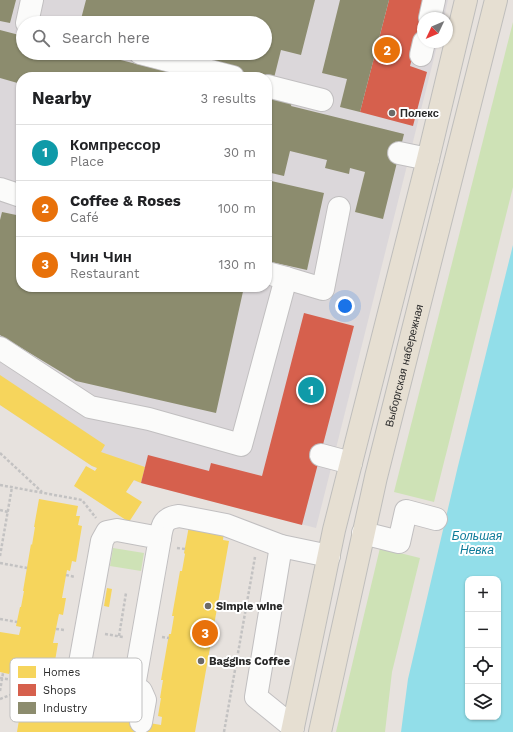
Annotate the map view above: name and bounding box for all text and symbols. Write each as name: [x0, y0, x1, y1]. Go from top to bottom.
north arrow: [417, 12, 453, 48]
search box: [16, 16, 272, 60]
icon: search: [30, 27, 52, 49]
text: Search here: [62, 29, 150, 47]
pin: 2: [374, 35, 400, 65]
text: Nearby: [32, 88, 91, 108]
text: 3 results: [201, 91, 256, 106]
place label: Полекс: [400, 107, 439, 120]
marker: Полекс: [387, 108, 397, 118]
text: Компрессор: [70, 136, 161, 154]
text: 1: [42, 145, 48, 160]
text: 30 m: [224, 145, 256, 160]
text: Place: [70, 154, 104, 169]
text: Coffee & Roses: [70, 192, 181, 210]
text: 2: [41, 201, 49, 216]
text: 100 m: [218, 201, 256, 216]
text: Café: [70, 210, 99, 225]
text: Чин Чин: [70, 248, 132, 266]
text: 3: [41, 257, 49, 272]
text: 130 m: [218, 257, 256, 272]
text: Restaurant: [70, 266, 140, 281]
your location: [335, 296, 355, 316]
street label: Выборгская набережная: [382, 303, 426, 428]
pin: 1: [298, 375, 324, 405]
water label: Большая Невка: [452, 529, 503, 557]
map controls: [465, 576, 501, 720]
button: +: [465, 576, 501, 612]
place label: Simple wine: [216, 600, 283, 613]
marker: Simple wine: [203, 601, 213, 611]
button: −: [465, 612, 501, 648]
pin: 3: [192, 618, 218, 648]
button: locate: [465, 648, 501, 684]
place label: Baggins Coffee: [209, 655, 290, 668]
marker: Baggins Coffee: [196, 656, 206, 666]
legend: [10, 658, 142, 722]
text: Homes: [43, 666, 80, 679]
text: Shops: [43, 684, 76, 697]
button: layers: [465, 684, 501, 720]
text: Industry: [43, 702, 88, 715]

